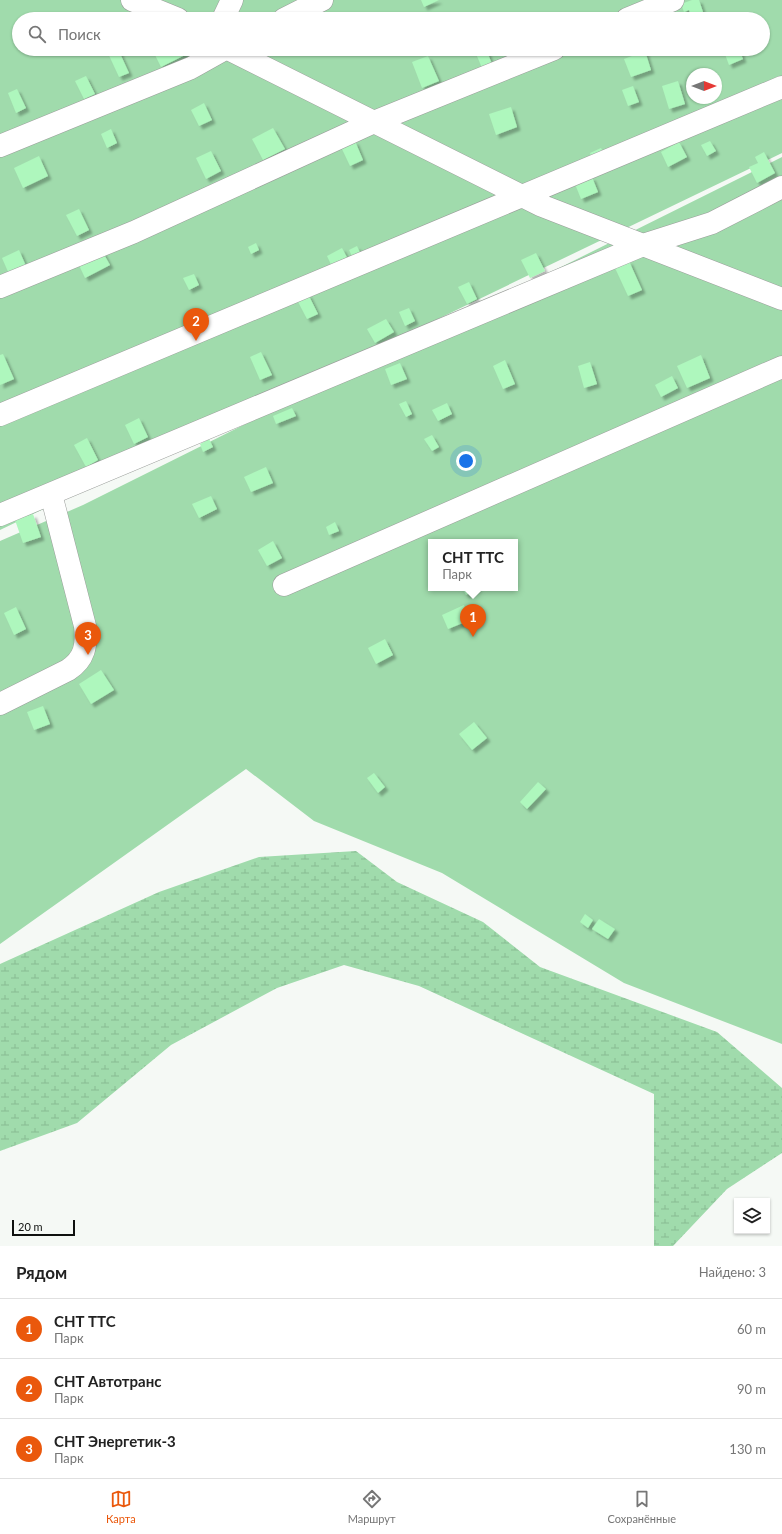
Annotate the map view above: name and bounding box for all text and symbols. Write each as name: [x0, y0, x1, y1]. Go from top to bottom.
search box: [12, 12, 770, 56]
icon: search: [26, 23, 48, 45]
text: Поиск: [58, 25, 101, 43]
north arrow: [686, 68, 722, 104]
pin: 2: [183, 308, 209, 341]
your location: [456, 451, 476, 471]
popup: [428, 539, 518, 591]
text: СНТ ТТС: [442, 548, 504, 566]
text: Парк: [442, 566, 472, 582]
pin: 1: [460, 604, 486, 637]
pin: 3: [75, 622, 101, 655]
map controls: [734, 1198, 770, 1234]
button: layers: [734, 1198, 770, 1234]
scale bar: [12, 1218, 75, 1237]
text: 20 m: [18, 1220, 43, 1233]
text: Рядом: [16, 1262, 67, 1283]
text: Найдено: 3: [699, 1264, 766, 1280]
text: СНТ ТТС: [54, 1312, 116, 1330]
text: 1: [25, 1321, 33, 1337]
text: 60 m: [737, 1321, 766, 1337]
text: Парк: [54, 1330, 84, 1346]
text: СНТ Автотранс: [54, 1372, 161, 1390]
text: 2: [25, 1381, 33, 1397]
text: 90 m: [737, 1381, 766, 1397]
text: Парк: [54, 1390, 84, 1406]
text: СНТ Энергетик-3: [54, 1432, 176, 1450]
text: 3: [25, 1441, 33, 1457]
text: 130 m: [729, 1441, 766, 1457]
text: Парк: [54, 1450, 84, 1466]
tab: Карта: [106, 1488, 136, 1525]
tab: Маршрут: [348, 1488, 396, 1525]
tab: Сохранённые: [608, 1488, 676, 1525]

